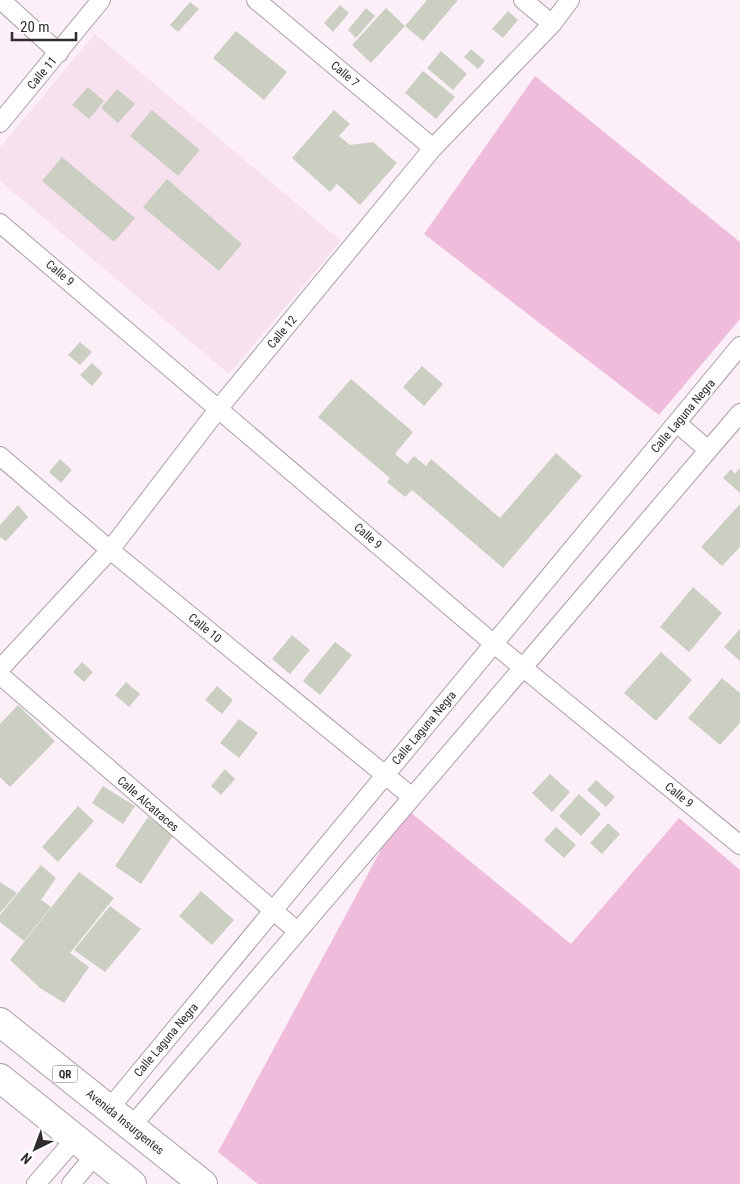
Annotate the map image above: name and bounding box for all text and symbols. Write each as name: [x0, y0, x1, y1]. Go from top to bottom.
scale bar: [12, 10, 76, 42]
text: 20 m: [20, 18, 50, 36]
street label: Calle 11: [24, 54, 60, 92]
street label: Calle 7: [328, 58, 362, 90]
street label: Calle 9: [43, 257, 77, 289]
street label: Calle 12: [264, 313, 300, 351]
street label: Calle Laguna Negra: [648, 376, 718, 456]
street label: Calle 9: [351, 520, 385, 552]
street label: Calle 10: [186, 611, 224, 646]
street label: Calle Laguna Negra: [389, 688, 459, 768]
street label: Calle Alcatraces: [114, 774, 182, 834]
street label: Calle 9: [662, 779, 696, 811]
street label: Calle Laguna Negra: [131, 1000, 201, 1080]
road number: QR: [52, 1066, 78, 1082]
street label: Avenida Insurgentes: [83, 1086, 167, 1158]
north arrow: [10, 1124, 60, 1174]
text: N: [18, 1150, 35, 1167]

